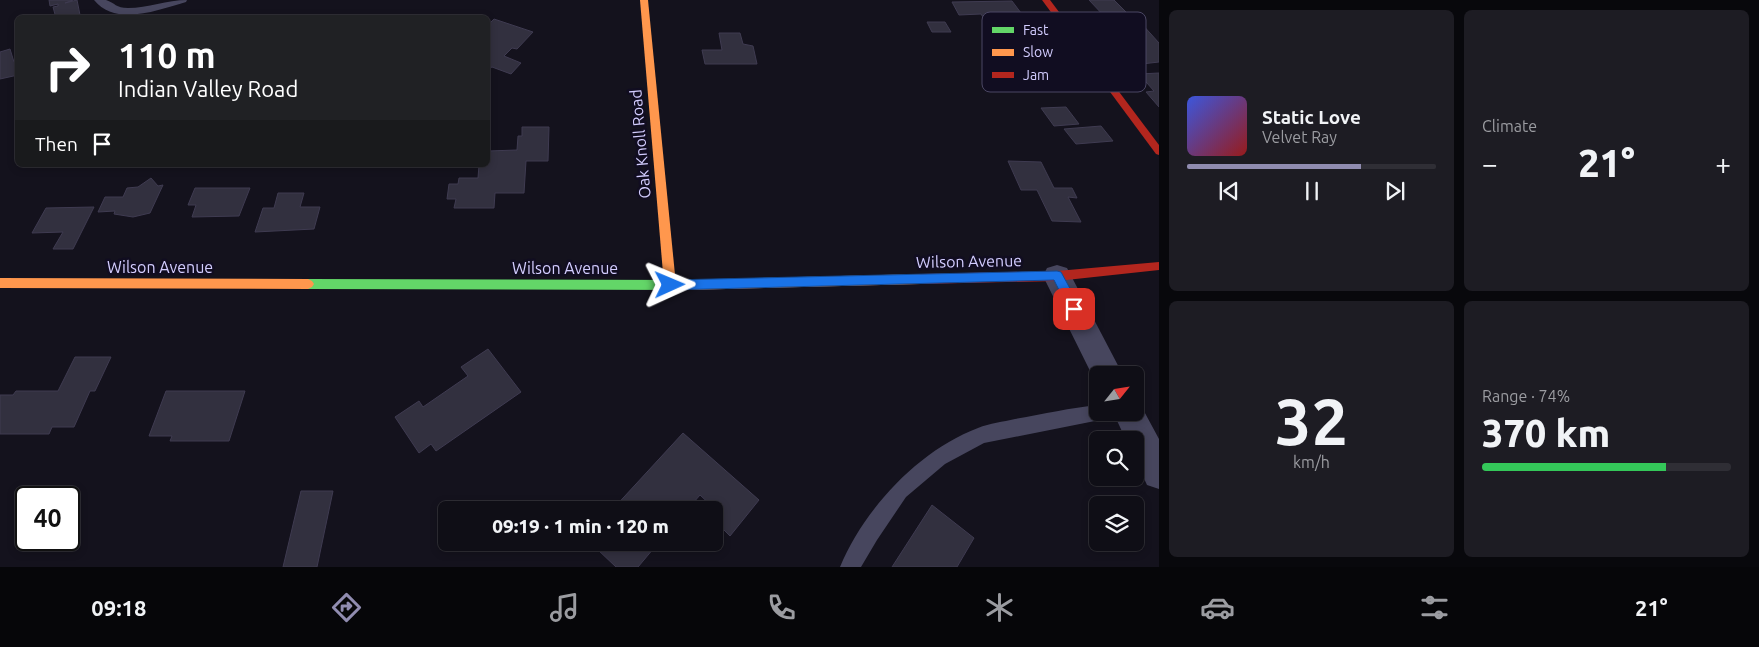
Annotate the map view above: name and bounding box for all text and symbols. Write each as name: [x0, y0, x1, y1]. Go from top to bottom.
legend: [982, 12, 1146, 92]
text: Fast: [1023, 22, 1049, 38]
icon: right: [35, 35, 100, 100]
text: 110 m: [118, 35, 216, 75]
text: Slow: [1023, 44, 1053, 60]
text: Jam: [1023, 67, 1049, 83]
text: Indian Valley Road: [118, 76, 298, 101]
street label: Oak Knoll Road: [626, 89, 654, 199]
text: Static Love: [1262, 106, 1361, 128]
text: Climate: [1482, 117, 1537, 135]
text: Velvet Ray: [1262, 128, 1337, 146]
icon: arrive: [88, 130, 116, 158]
text: Then: [35, 133, 78, 155]
text: 21°: [1578, 142, 1635, 184]
text: −: [1482, 148, 1498, 179]
text: +: [1715, 148, 1731, 179]
icon: previous: [1215, 177, 1243, 205]
icon: pause: [1298, 177, 1326, 205]
icon: next: [1381, 177, 1409, 205]
street label: Wilson Avenue: [916, 251, 1022, 271]
street label: Wilson Avenue: [107, 258, 213, 276]
position arrow: [643, 258, 695, 310]
street label: Wilson Avenue: [512, 259, 618, 277]
pin: [1053, 288, 1095, 330]
icon: arrive: [1060, 295, 1088, 323]
north arrow: [1089, 366, 1144, 421]
map controls: [1089, 366, 1144, 551]
text: 32: [1275, 384, 1348, 457]
text: Range · 74%: [1482, 387, 1570, 405]
text: 370 km: [1482, 412, 1610, 454]
button: search: [1089, 431, 1144, 486]
text: km/h: [1293, 453, 1330, 471]
speed limit sign: 40: [15, 486, 80, 551]
button: layers: [1089, 496, 1144, 551]
text: 09:19 · 1 min · 120 m: [492, 515, 669, 537]
icon: directions: [329, 590, 364, 625]
icon: music: [547, 590, 582, 625]
icon: phone: [764, 590, 799, 625]
icon: climate: [982, 590, 1017, 625]
icon: car: [1200, 590, 1235, 625]
icon: filters: [1417, 590, 1452, 625]
text: 09:18: [91, 595, 146, 620]
text: 21°: [1635, 595, 1668, 620]

